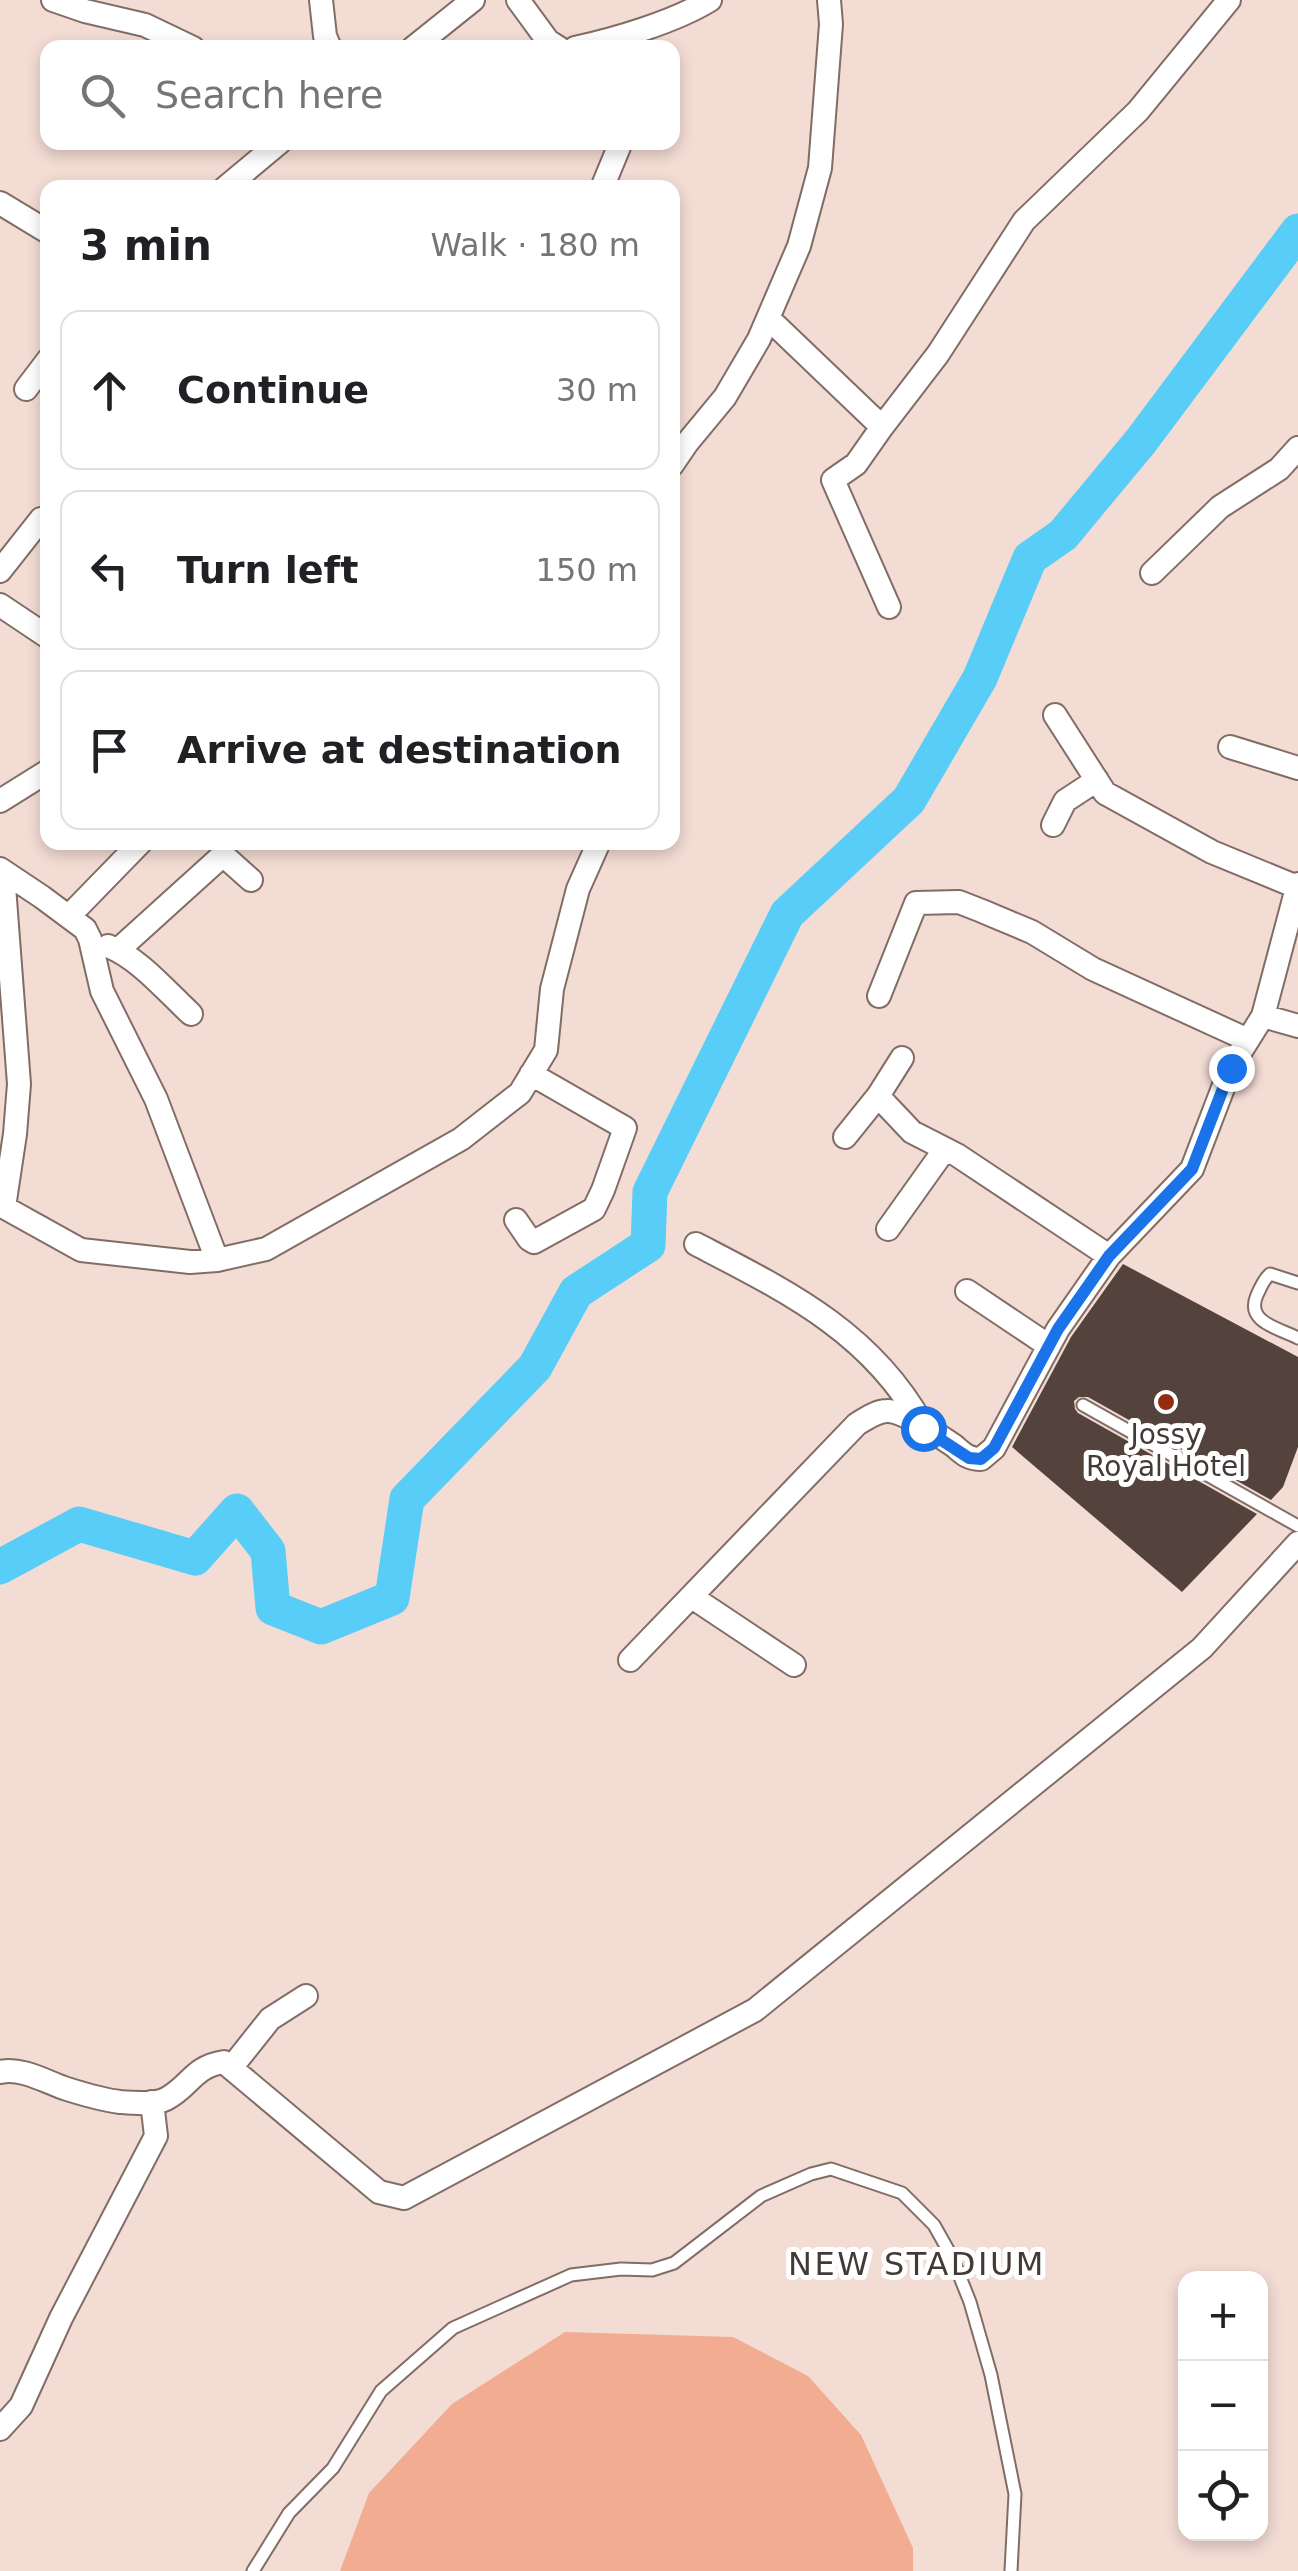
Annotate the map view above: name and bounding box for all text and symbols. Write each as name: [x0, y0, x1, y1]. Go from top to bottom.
search box: [40, 40, 680, 150]
icon: search: [75, 68, 130, 123]
text: Search here: [155, 73, 383, 117]
text: 3 min: [80, 221, 212, 270]
text: Walk · 180 m: [430, 226, 640, 264]
icon: ahead: [82, 363, 137, 418]
text: Continue: [177, 368, 369, 412]
text: 30 m: [556, 371, 638, 409]
icon: left: [82, 543, 137, 598]
text: Turn left: [177, 548, 358, 592]
text: 150 m: [536, 551, 638, 589]
icon: arrive: [82, 723, 137, 778]
text: Arrive at destination: [177, 728, 622, 772]
route end: [1209, 1046, 1255, 1092]
marker: Jossy Royal Hotel: [1155, 1391, 1177, 1413]
route start: [901, 1406, 947, 1452]
place label: Jossy Royal Hotel: [1086, 1418, 1246, 1483]
district label: NEW STADIUM: [788, 2245, 1046, 2283]
map controls: [1178, 2271, 1268, 2541]
button: +: [1178, 2271, 1268, 2361]
button: −: [1178, 2361, 1268, 2451]
button: locate: [1178, 2451, 1268, 2541]

